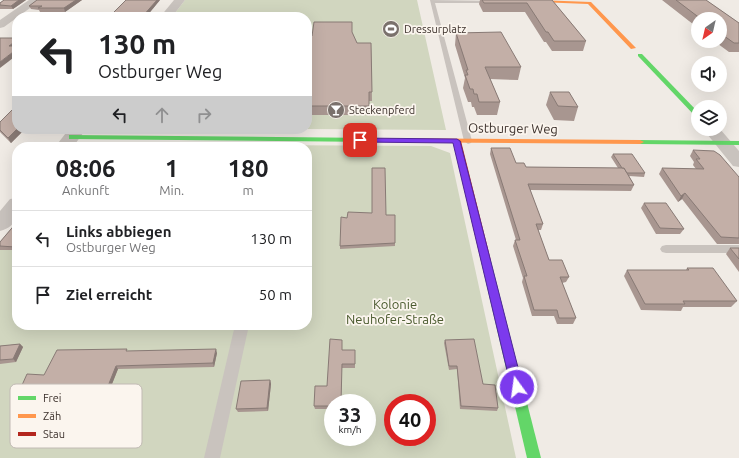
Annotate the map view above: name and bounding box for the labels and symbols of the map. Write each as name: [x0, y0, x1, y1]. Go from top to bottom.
north arrow: [691, 12, 727, 48]
sports icon: Dressurplatz: [381, 19, 401, 39]
place label: Dressurplatz: [404, 23, 466, 35]
bar icon: Steckenpferd: [326, 100, 346, 120]
place label: Steckenpferd: [349, 104, 415, 116]
street label: Ostburger Weg: [468, 120, 558, 136]
pin: [343, 123, 377, 157]
park label: Kolonie Neuhofer-Straße: [346, 297, 444, 326]
position arrow: [496, 366, 538, 408]
legend: [10, 384, 142, 448]
text: Frei: [43, 392, 62, 404]
speed limit sign: 40: [384, 394, 436, 446]
text: Zäh: [43, 410, 61, 422]
text: Stau: [43, 428, 65, 440]

